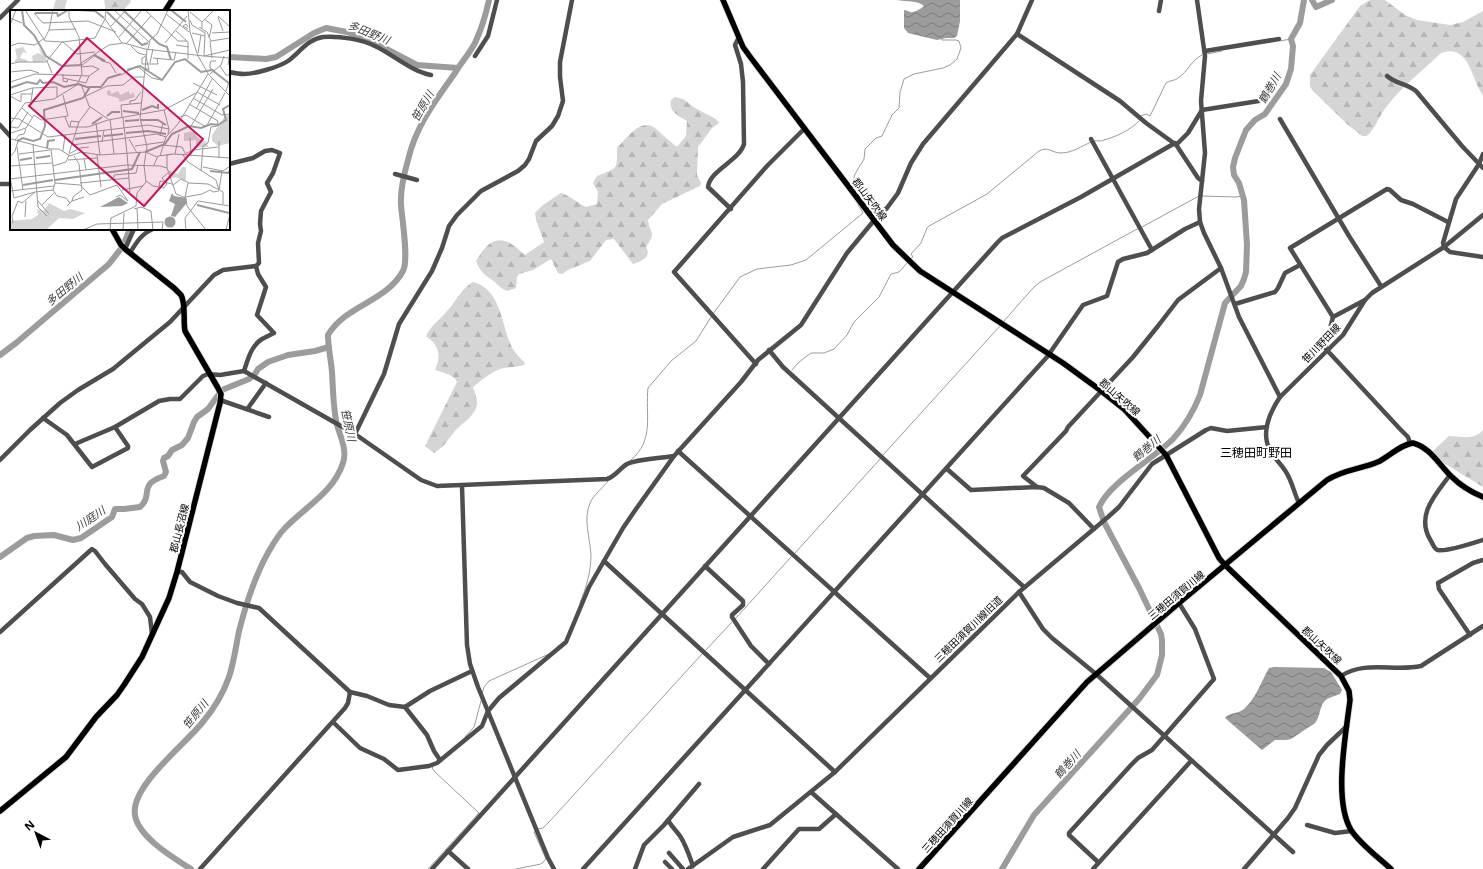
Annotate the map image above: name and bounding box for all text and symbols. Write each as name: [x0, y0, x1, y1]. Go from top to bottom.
inset map: [10, 10, 230, 230]
water label: 多田野川: [346, 17, 393, 48]
water label: 鶴巻川: [1254, 69, 1284, 106]
water label: 笹原川: [407, 87, 437, 124]
street label: 郡山矢吹線: [849, 175, 891, 223]
water label: 多田野川: [42, 268, 86, 309]
street label: 笹川野田線: [1299, 320, 1343, 366]
street label: 郡山矢吹線: [1097, 375, 1143, 419]
water label: 笹原川: [338, 407, 360, 444]
water label: 鶴巻川: [1129, 431, 1164, 464]
district label: 三穂田町野田: [1220, 444, 1292, 461]
water label: 川庭川: [72, 502, 109, 533]
street label: 郡山長沼線: [166, 502, 192, 554]
street label: 三穂田須賀川線: [1145, 567, 1207, 623]
street label: 三穂田須賀川線旧道: [931, 593, 1005, 665]
street label: 郡山矢吹線: [1299, 623, 1345, 667]
water label: 笹原川: [179, 696, 212, 732]
water label: 鶴巻川: [1050, 746, 1084, 781]
street label: 三穂田須賀川線: [918, 794, 976, 856]
north arrow: [16, 813, 56, 853]
text: N: [21, 816, 37, 834]

